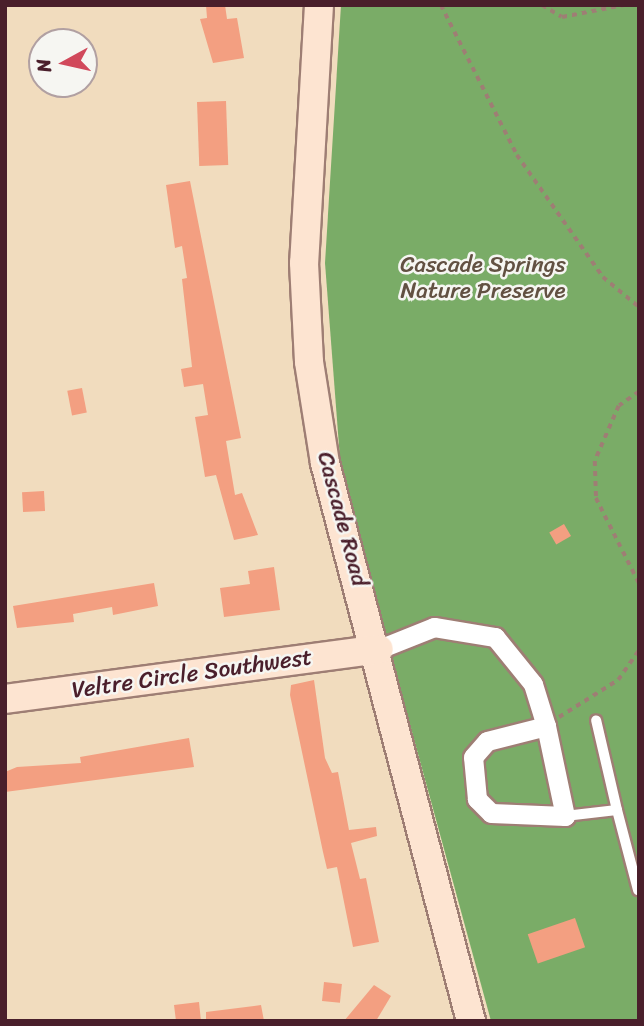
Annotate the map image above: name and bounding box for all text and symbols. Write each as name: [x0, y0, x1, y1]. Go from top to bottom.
north arrow: [28, 28, 98, 98]
text: N: [26, 57, 61, 75]
park label: Cascade Springs Nature Preserve: [400, 251, 566, 305]
street label: Cascade Road: [311, 449, 373, 589]
street label: Veltre Circle Southwest: [70, 644, 314, 704]

